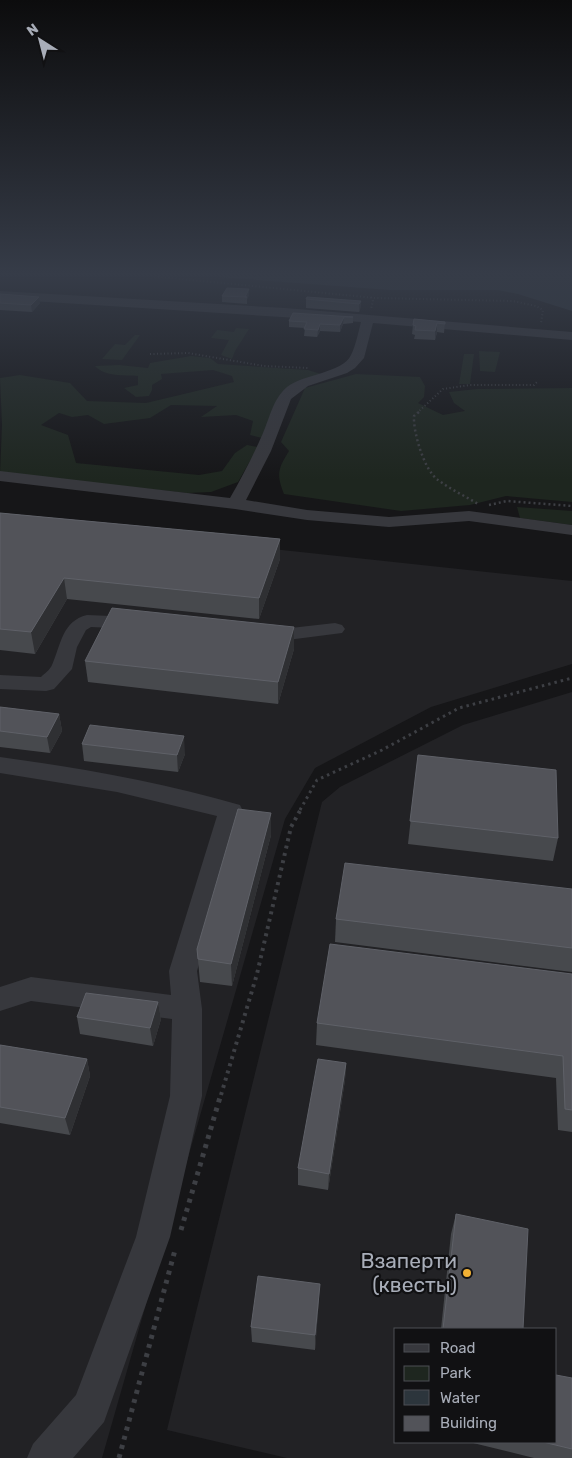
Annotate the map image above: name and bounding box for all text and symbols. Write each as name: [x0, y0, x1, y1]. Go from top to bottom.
north arrow: [15, 15, 65, 65]
text: N: [24, 20, 42, 40]
place label: Взаперти (квесты): [360, 1248, 457, 1297]
marker: Взаперти (квесты): [461, 1267, 473, 1279]
legend: [394, 1328, 557, 1443]
text: Road: [440, 1339, 476, 1357]
text: Park: [440, 1364, 471, 1382]
text: Water: [440, 1389, 480, 1407]
text: Building: [440, 1414, 497, 1432]

